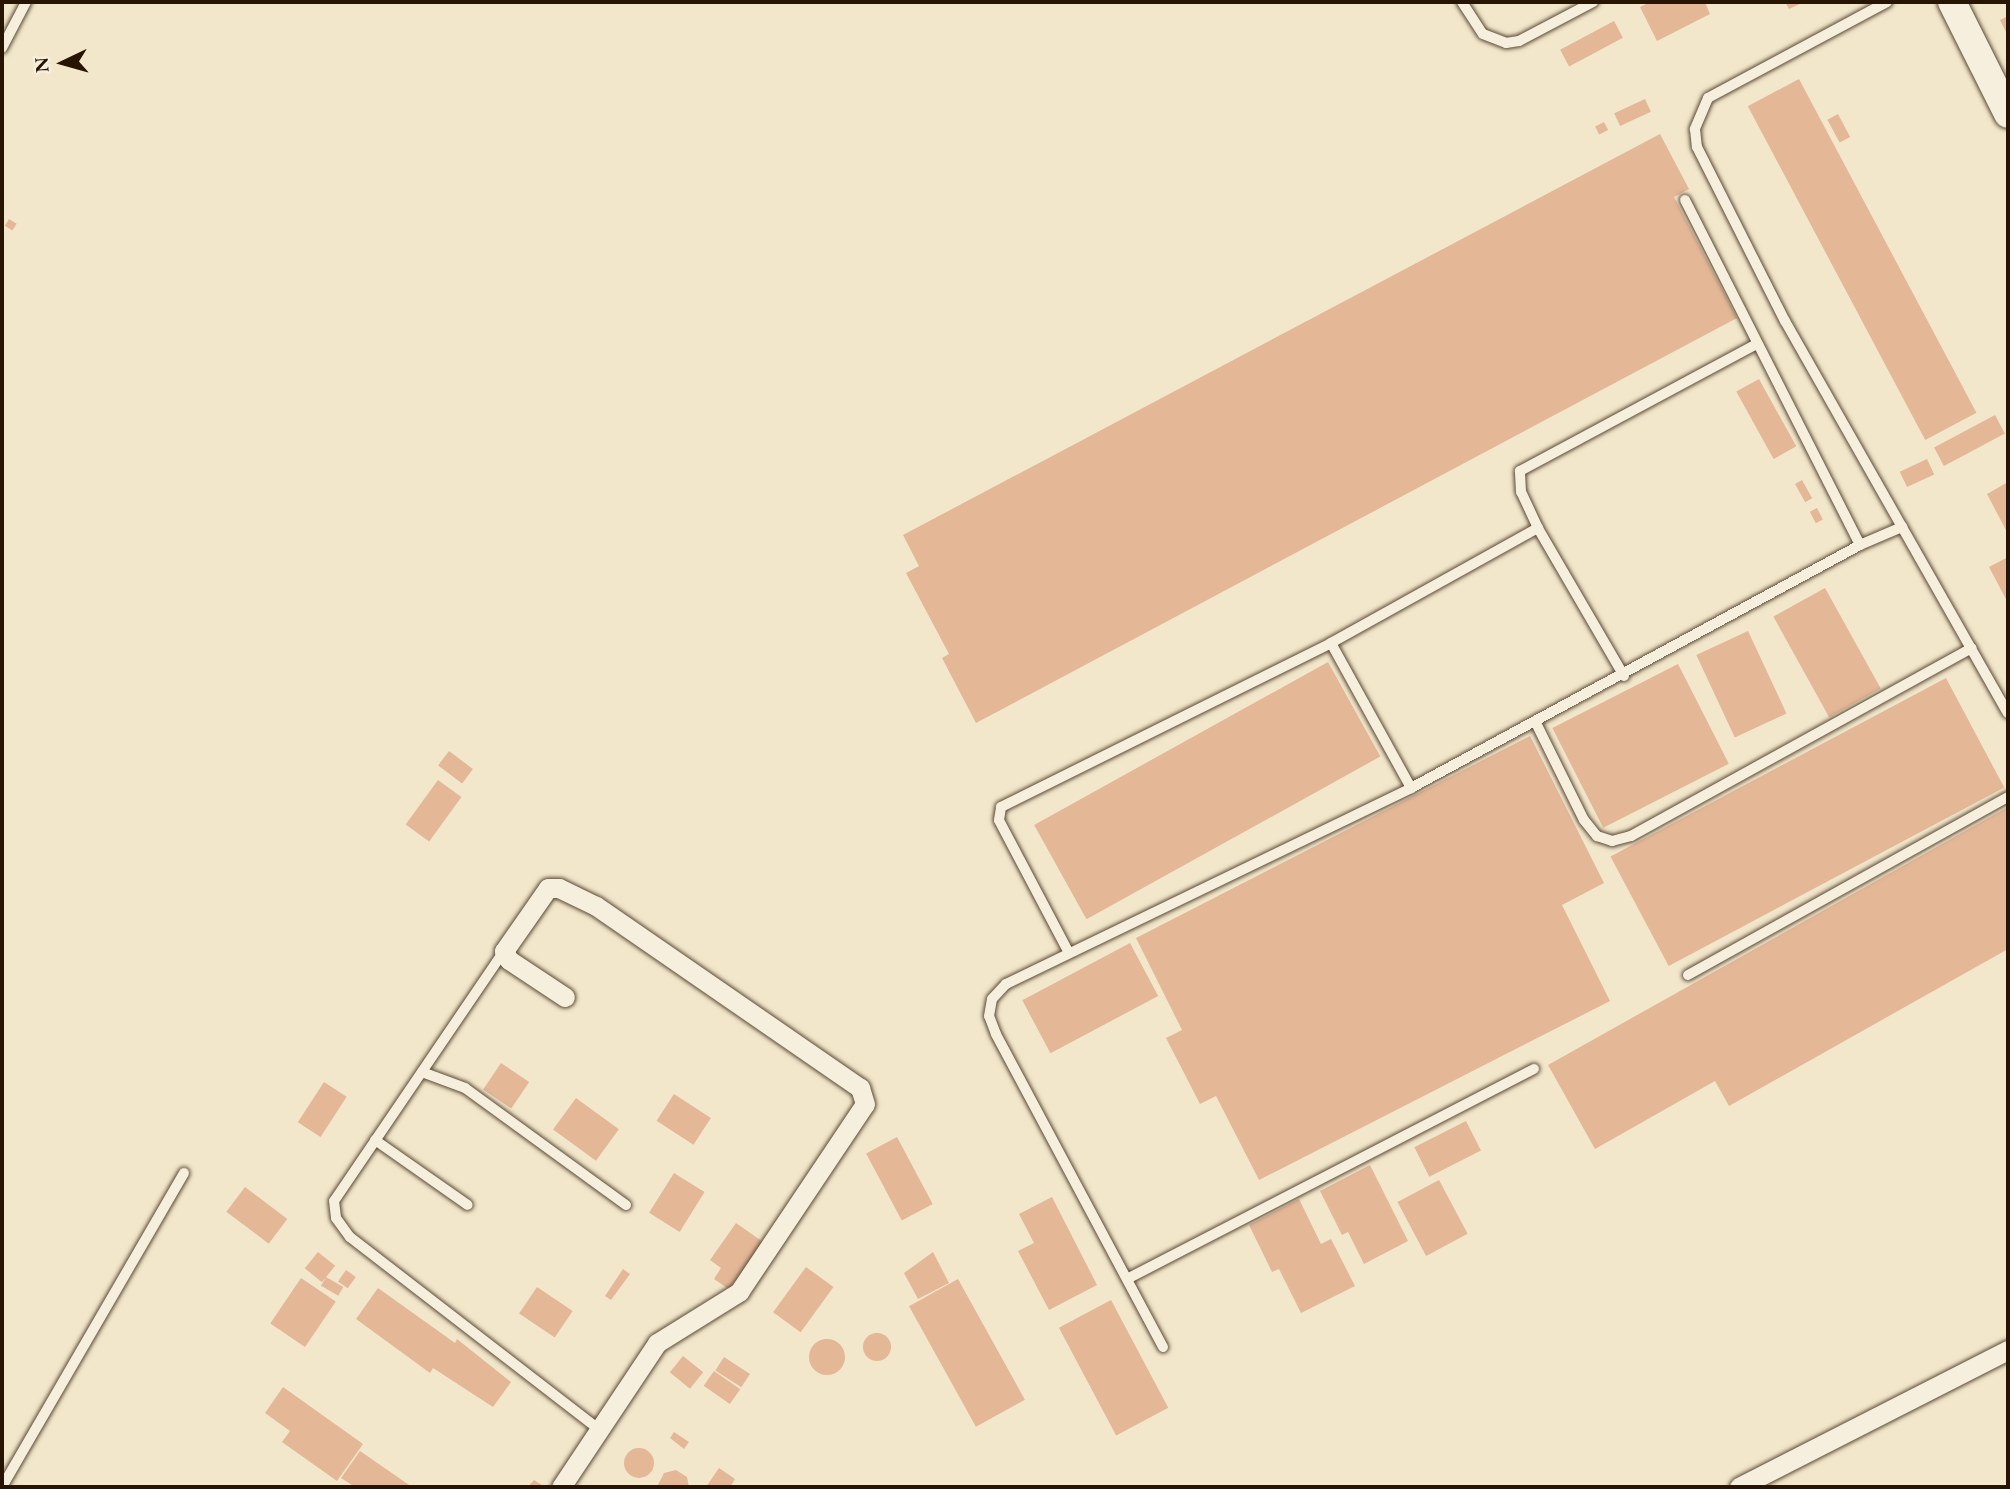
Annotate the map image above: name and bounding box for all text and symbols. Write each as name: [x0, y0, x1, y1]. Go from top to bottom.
north arrow: [28, 28, 98, 98]
text: N: [28, 56, 55, 74]

